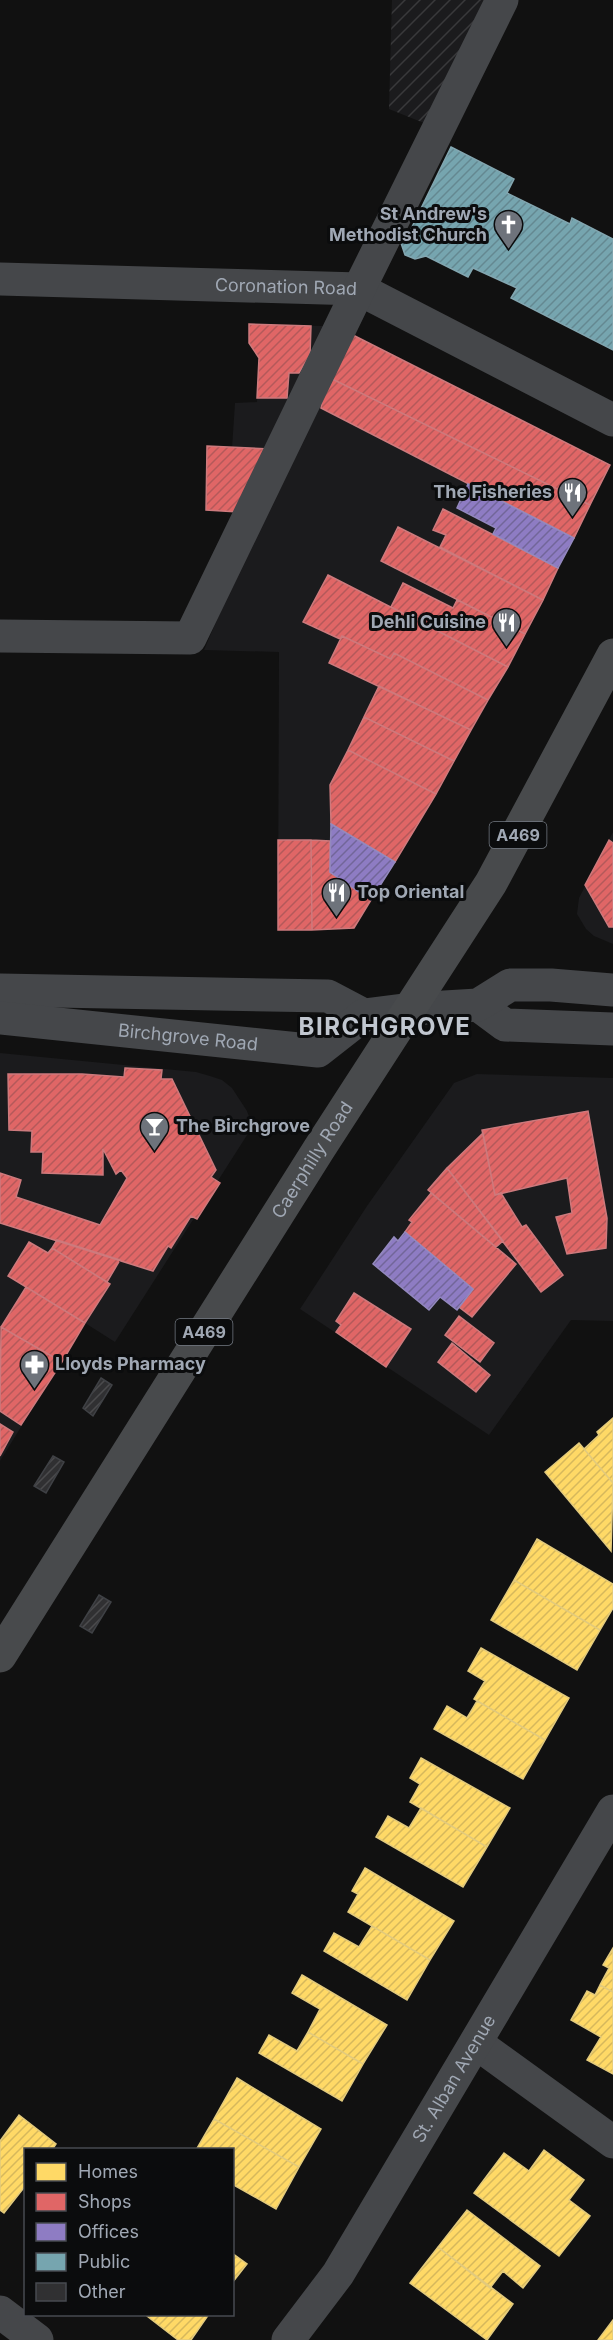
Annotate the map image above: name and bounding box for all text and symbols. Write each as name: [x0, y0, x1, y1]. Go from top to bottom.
place label: St Andrew's Methodist Church: [329, 203, 487, 245]
church icon: St Andrew's Methodist Church: [492, 208, 524, 250]
street label: Coronation Road: [215, 274, 357, 299]
restaurant icon: The Fisheries: [557, 476, 589, 518]
place label: The Fisheries: [433, 481, 552, 502]
restaurant icon: Dehli Cuisine: [491, 606, 523, 648]
place label: Dehli Cuisine: [371, 611, 486, 632]
road number: A469: [490, 822, 546, 848]
restaurant icon: Top Oriental: [320, 876, 352, 918]
place label: Top Oriental: [357, 881, 464, 902]
district label: BIRCHGROVE: [299, 1012, 471, 1041]
street label: Birchgrove Road: [117, 1019, 259, 1055]
street label: Caerphilly Road: [267, 1098, 357, 1222]
bar icon: The Birchgrove: [139, 1110, 171, 1152]
place label: The Birchgrove: [176, 1115, 310, 1136]
road number: A469: [176, 1319, 232, 1345]
pharmacy icon: Lloyds Pharmacy: [18, 1348, 50, 1390]
place label: Lloyds Pharmacy: [55, 1353, 206, 1374]
street label: St. Alban Avenue: [408, 2011, 500, 2146]
legend: [24, 2148, 234, 2316]
text: Homes: [78, 2161, 138, 2182]
text: Shops: [78, 2191, 132, 2212]
text: Offices: [78, 2221, 139, 2242]
text: Public: [78, 2251, 130, 2272]
text: Other: [78, 2281, 126, 2302]

